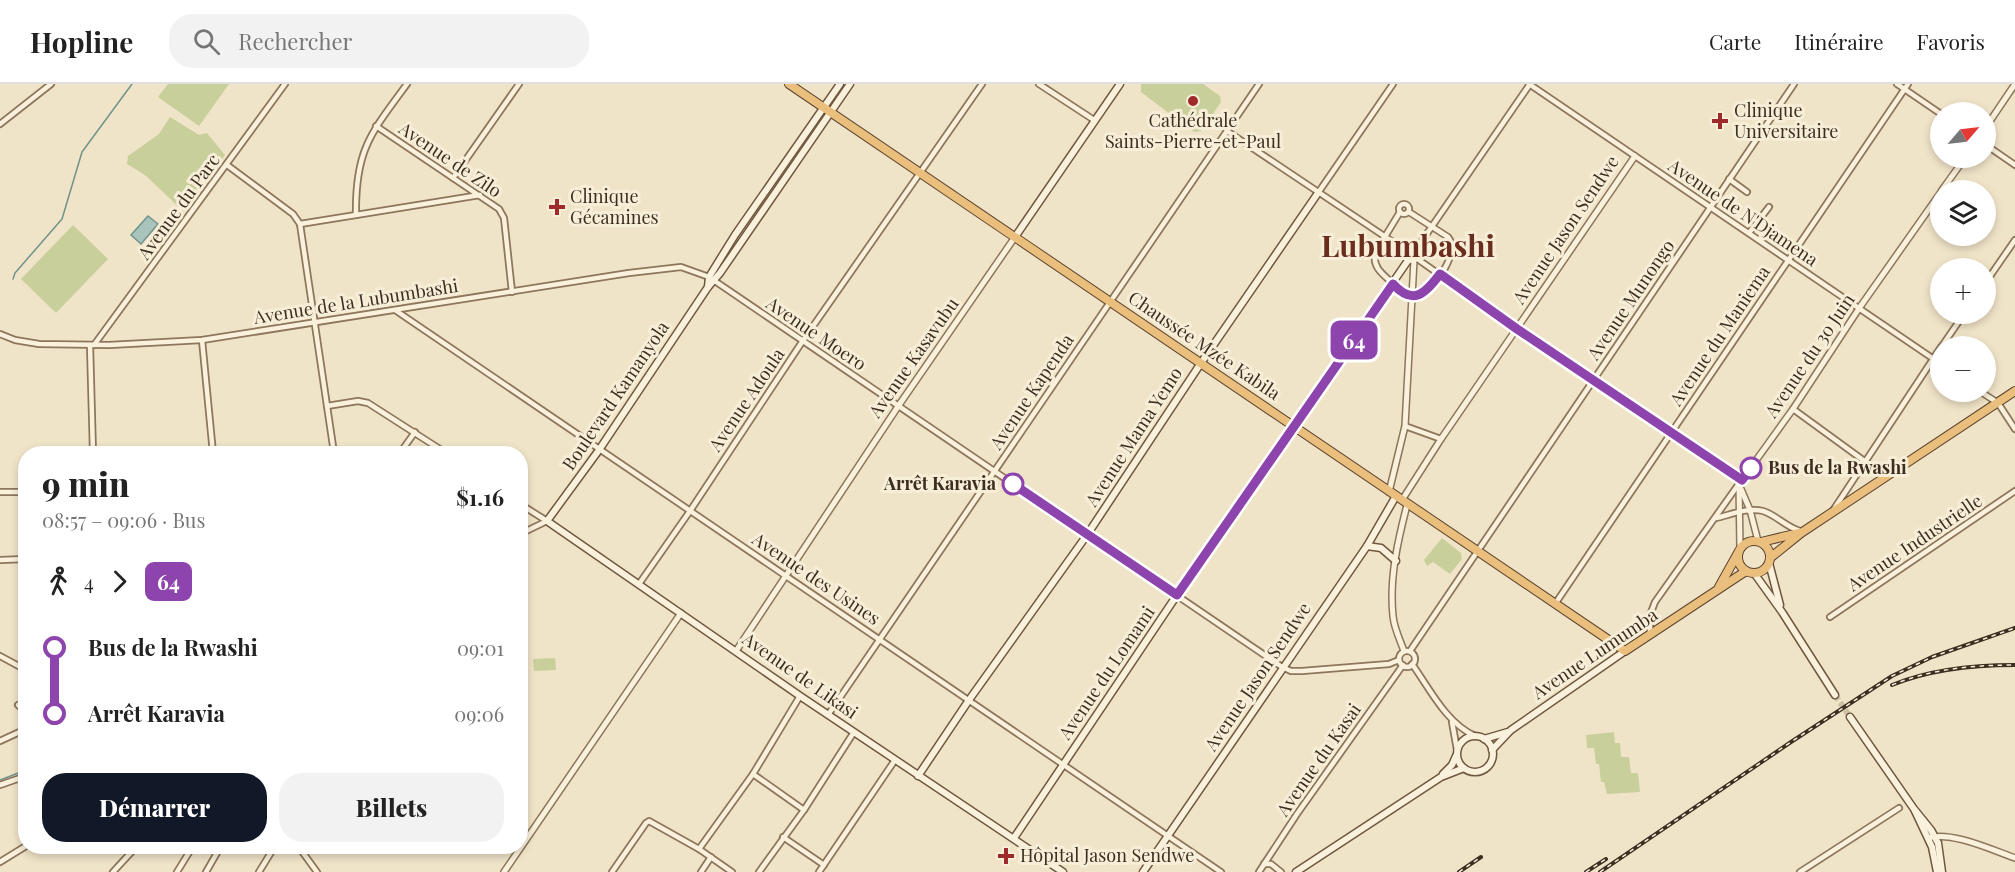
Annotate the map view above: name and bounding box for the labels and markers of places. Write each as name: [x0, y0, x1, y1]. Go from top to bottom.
marker: Cathédrale Saints-Pierre-et-Paul: [1186, 94, 1200, 108]
place label: Clinique Universitaire: [1734, 98, 1838, 143]
place label: Cathédrale Saints-Pierre-et-Paul: [1105, 108, 1281, 153]
marker: Clinique Universitaire: [1711, 112, 1729, 130]
place label: Clinique Gécamines: [570, 184, 659, 229]
marker: Clinique Gécamines: [548, 198, 566, 216]
place label: Bus de la Rwashi: [1768, 455, 1907, 479]
marker: Bus de la Rwashi: [1740, 457, 1762, 479]
place label: Arrêt Karavia: [883, 471, 997, 495]
marker: Arrêt Karavia: [1002, 473, 1024, 495]
place label: Hôpital Jason Sendwe: [1020, 843, 1194, 867]
marker: Hôpital Jason Sendwe: [997, 847, 1015, 865]

